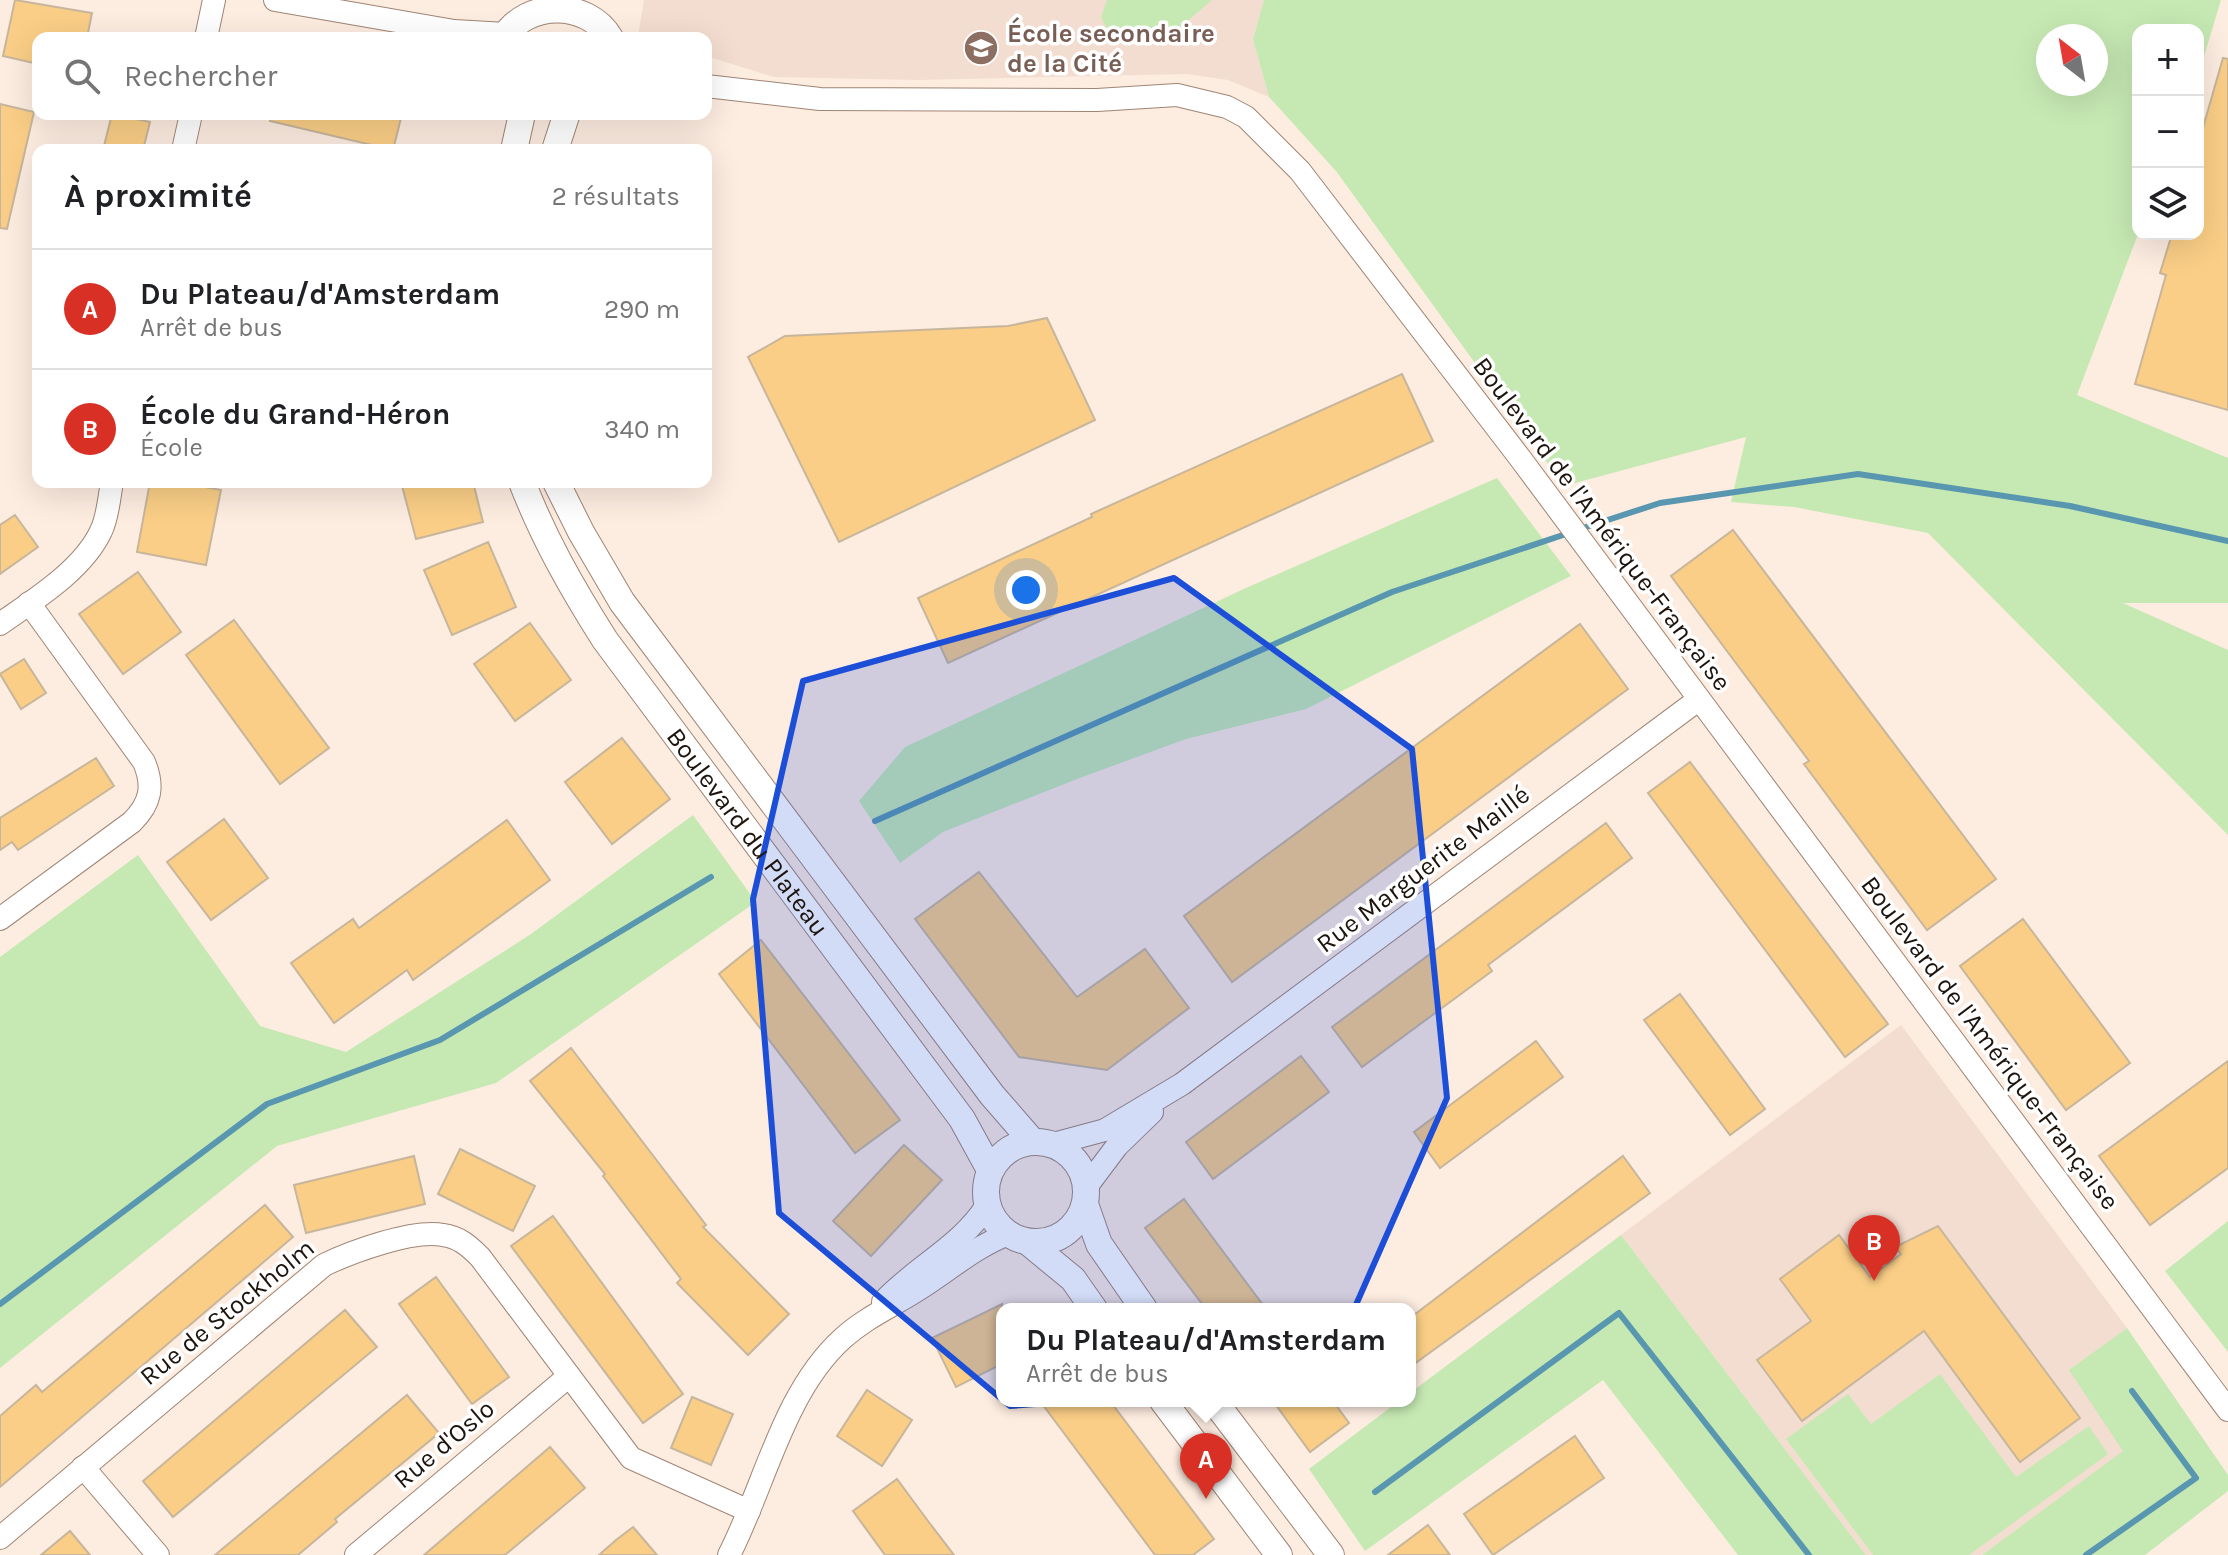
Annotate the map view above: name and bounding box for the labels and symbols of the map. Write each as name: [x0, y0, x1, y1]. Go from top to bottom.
place label: École secondaire de la Cité: [1007, 17, 1215, 79]
north arrow: [2036, 24, 2108, 96]
school or university icon: École secondaire de la Cité: [962, 29, 1000, 67]
street label: Boulevard de l'Amérique-Française: [1466, 351, 1738, 697]
your location: [1006, 570, 1046, 610]
street label: Boulevard du Plateau: [660, 722, 836, 942]
street label: Rue Marguerite Maillé: [1310, 779, 1536, 959]
street label: Boulevard de l'Amérique-Française: [1854, 870, 2126, 1216]
pin: B: [1848, 1215, 1900, 1281]
street label: Rue de Stockholm: [134, 1232, 320, 1392]
street label: Rue d'Oslo: [387, 1393, 501, 1495]
pin: A: [1180, 1433, 1232, 1499]

